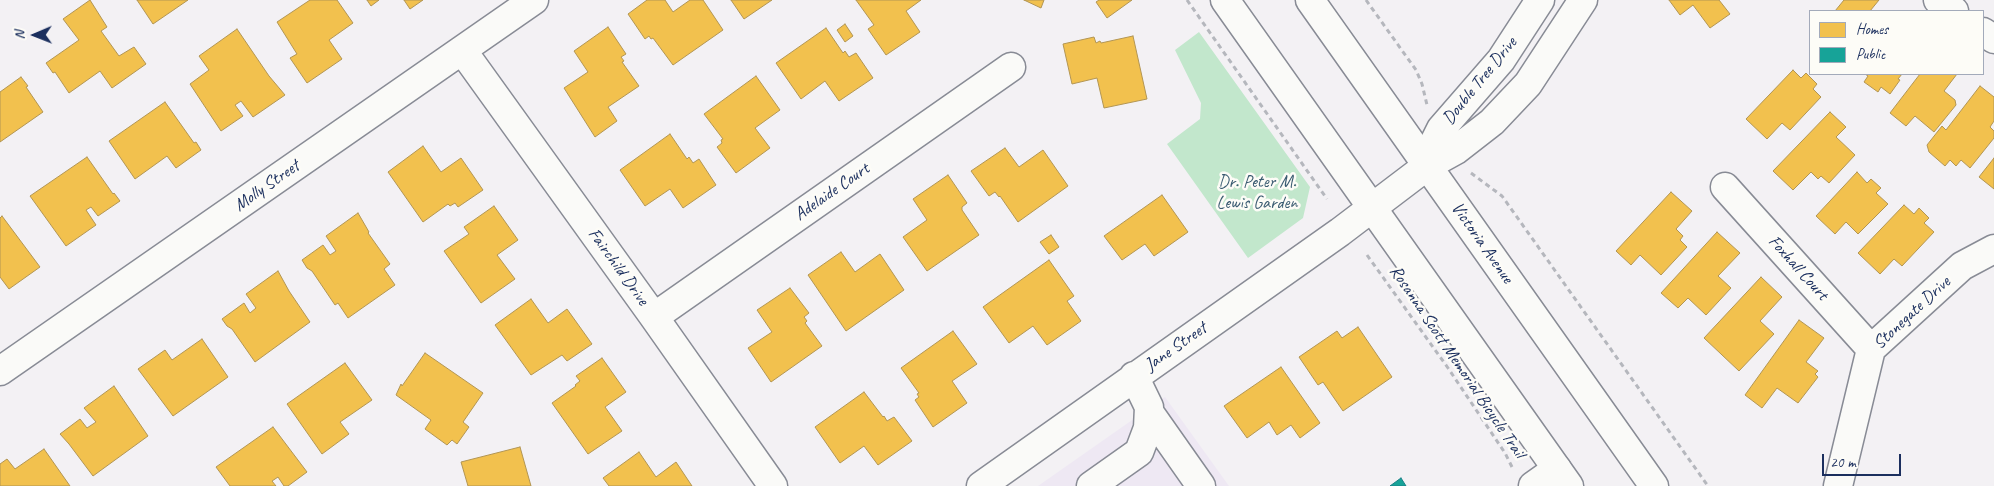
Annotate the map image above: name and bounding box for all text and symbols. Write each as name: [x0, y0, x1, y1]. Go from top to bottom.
north arrow: [10, 10, 60, 60]
legend: [1809, 10, 1984, 75]
text: Homes: [1856, 20, 1888, 39]
text: N: [11, 31, 28, 40]
street label: Double Tree Drive: [1438, 33, 1522, 129]
text: Public: [1856, 45, 1885, 64]
street label: Molly Street: [230, 156, 304, 216]
street label: Adelaide Court: [790, 158, 874, 226]
park label: Dr. Peter M. Lewis Garden: [1217, 171, 1297, 213]
street label: Victoria Avenue: [1446, 198, 1518, 288]
street label: Fairchild Drive: [583, 224, 653, 310]
street label: Foxhall Court: [1763, 231, 1833, 305]
street label: Rosanna Scott Memorial Bicycle Trail: [1384, 262, 1530, 462]
street label: Stonegate Drive: [1869, 272, 1955, 354]
street label: Jane Street: [1141, 318, 1211, 376]
scale bar: [1824, 444, 1903, 476]
text: 20 m: [1830, 453, 1856, 472]

